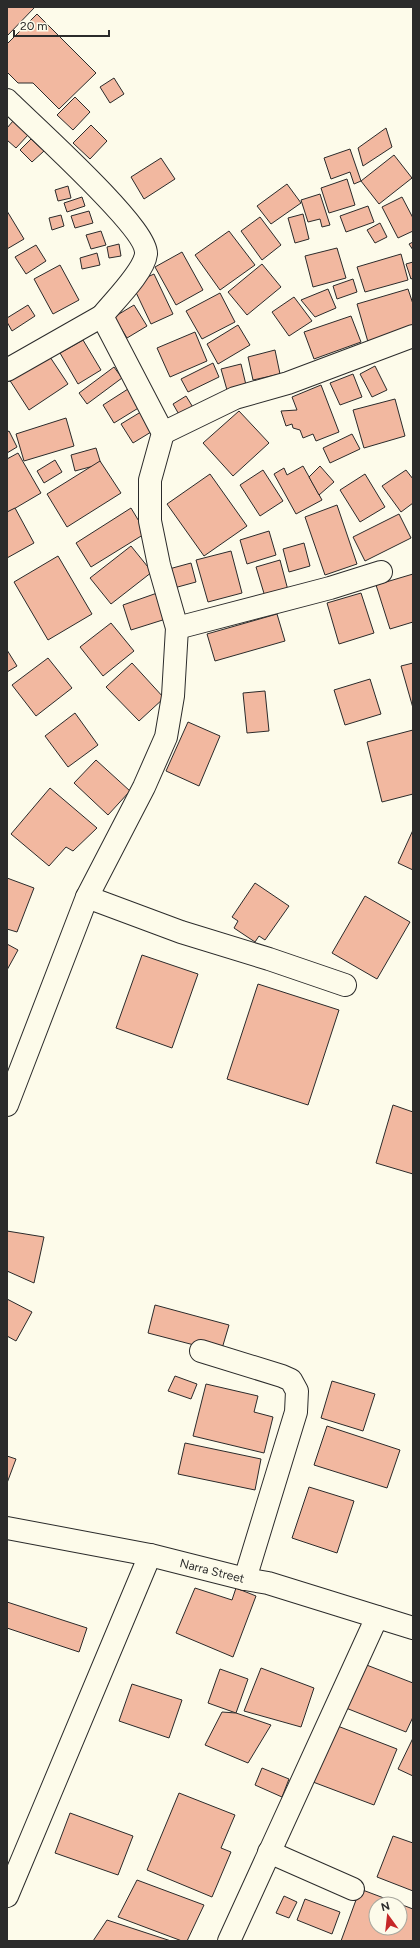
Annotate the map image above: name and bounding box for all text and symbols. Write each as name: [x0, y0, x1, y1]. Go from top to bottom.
scale bar: [14, 12, 109, 38]
text: 20 m: [20, 19, 48, 33]
street label: Narra Street: [178, 1556, 246, 1586]
north arrow: [368, 1896, 408, 1936]
text: N: [380, 1899, 391, 1914]

